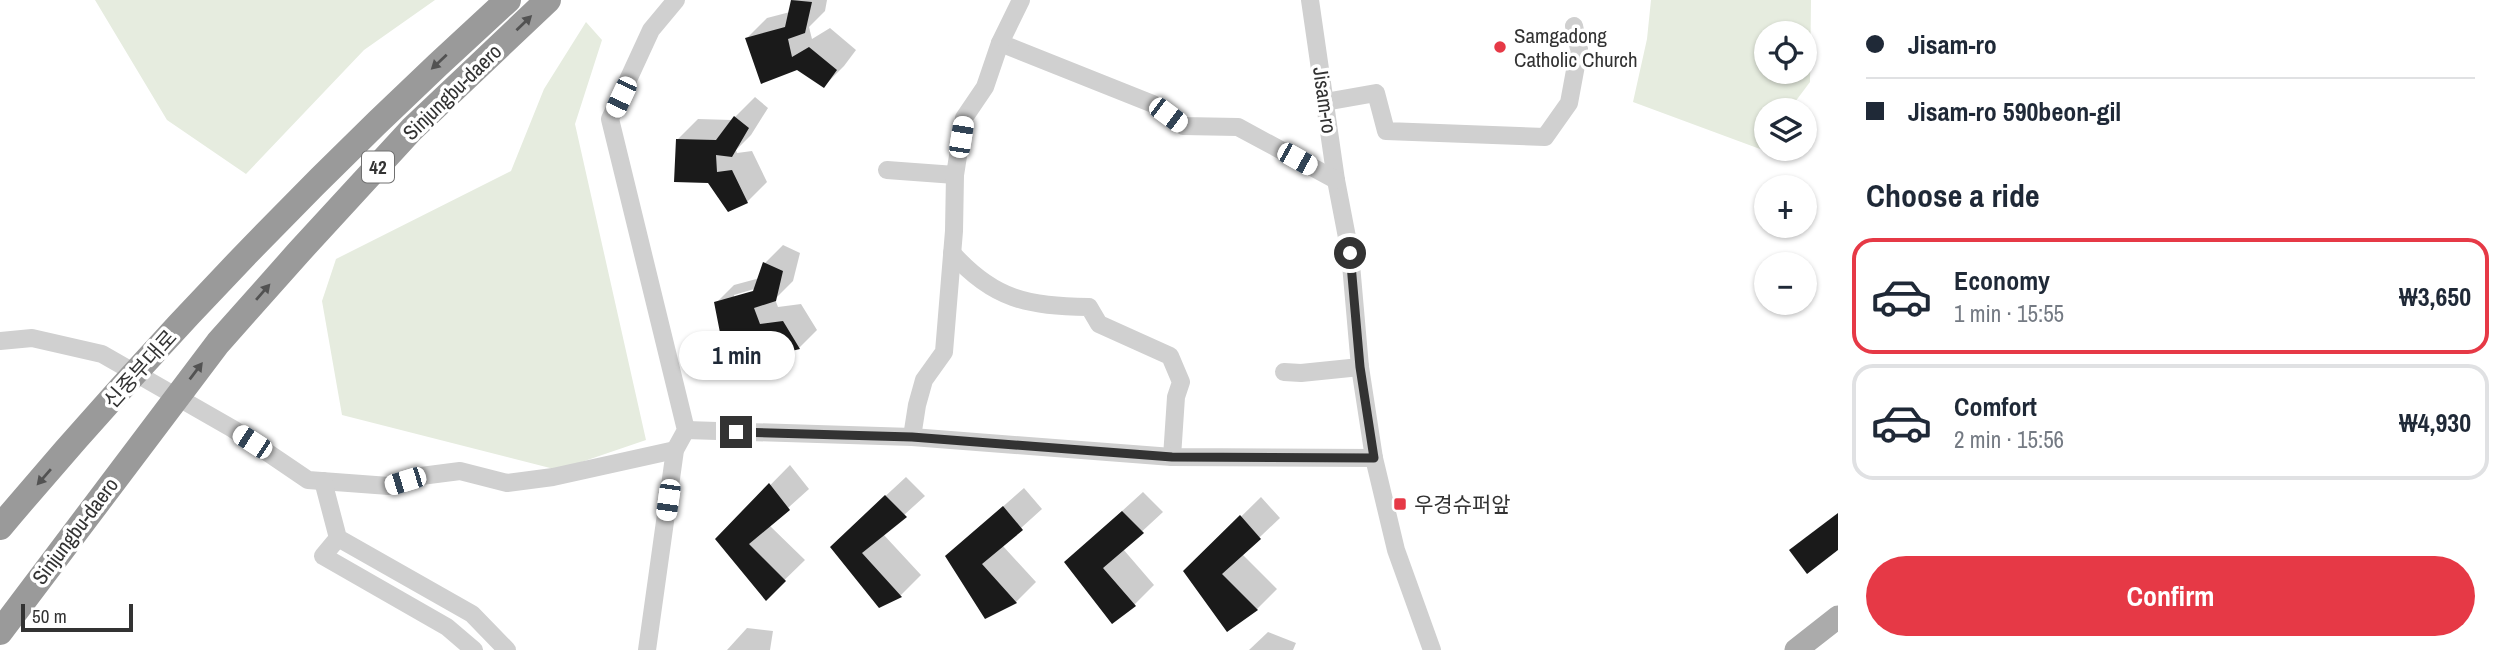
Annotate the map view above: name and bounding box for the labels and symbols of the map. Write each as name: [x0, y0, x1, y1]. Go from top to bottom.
one-way arrow: [515, 15, 532, 31]
place label: Samgadong Catholic Church: [1514, 21, 1637, 74]
street label: Sinjungbu-daero: [396, 37, 508, 147]
marker: Samgadong Catholic Church: [1492, 39, 1508, 55]
one-way arrow: [431, 54, 448, 70]
street label: Jisam-ro: [1306, 65, 1344, 135]
car: [603, 74, 640, 120]
car: [1145, 94, 1192, 136]
car: [948, 115, 975, 159]
car: [1274, 140, 1321, 178]
road number: 42: [362, 152, 394, 182]
route start: [1334, 237, 1366, 269]
one-way arrow: [255, 283, 270, 300]
street label: 신중부대로: [97, 323, 183, 415]
callout: 1 min: [678, 330, 794, 380]
one-way arrow: [189, 362, 203, 380]
route end: [720, 416, 752, 448]
car: [229, 422, 276, 462]
car: [382, 465, 429, 497]
one-way arrow: [36, 468, 52, 485]
street label: Sinjungbu-daero: [25, 471, 125, 591]
car: [655, 478, 682, 522]
place label: 우경슈퍼앞: [1414, 490, 1511, 519]
marker: 우경슈퍼앞: [1392, 496, 1408, 512]
scale bar: [21, 601, 133, 633]

